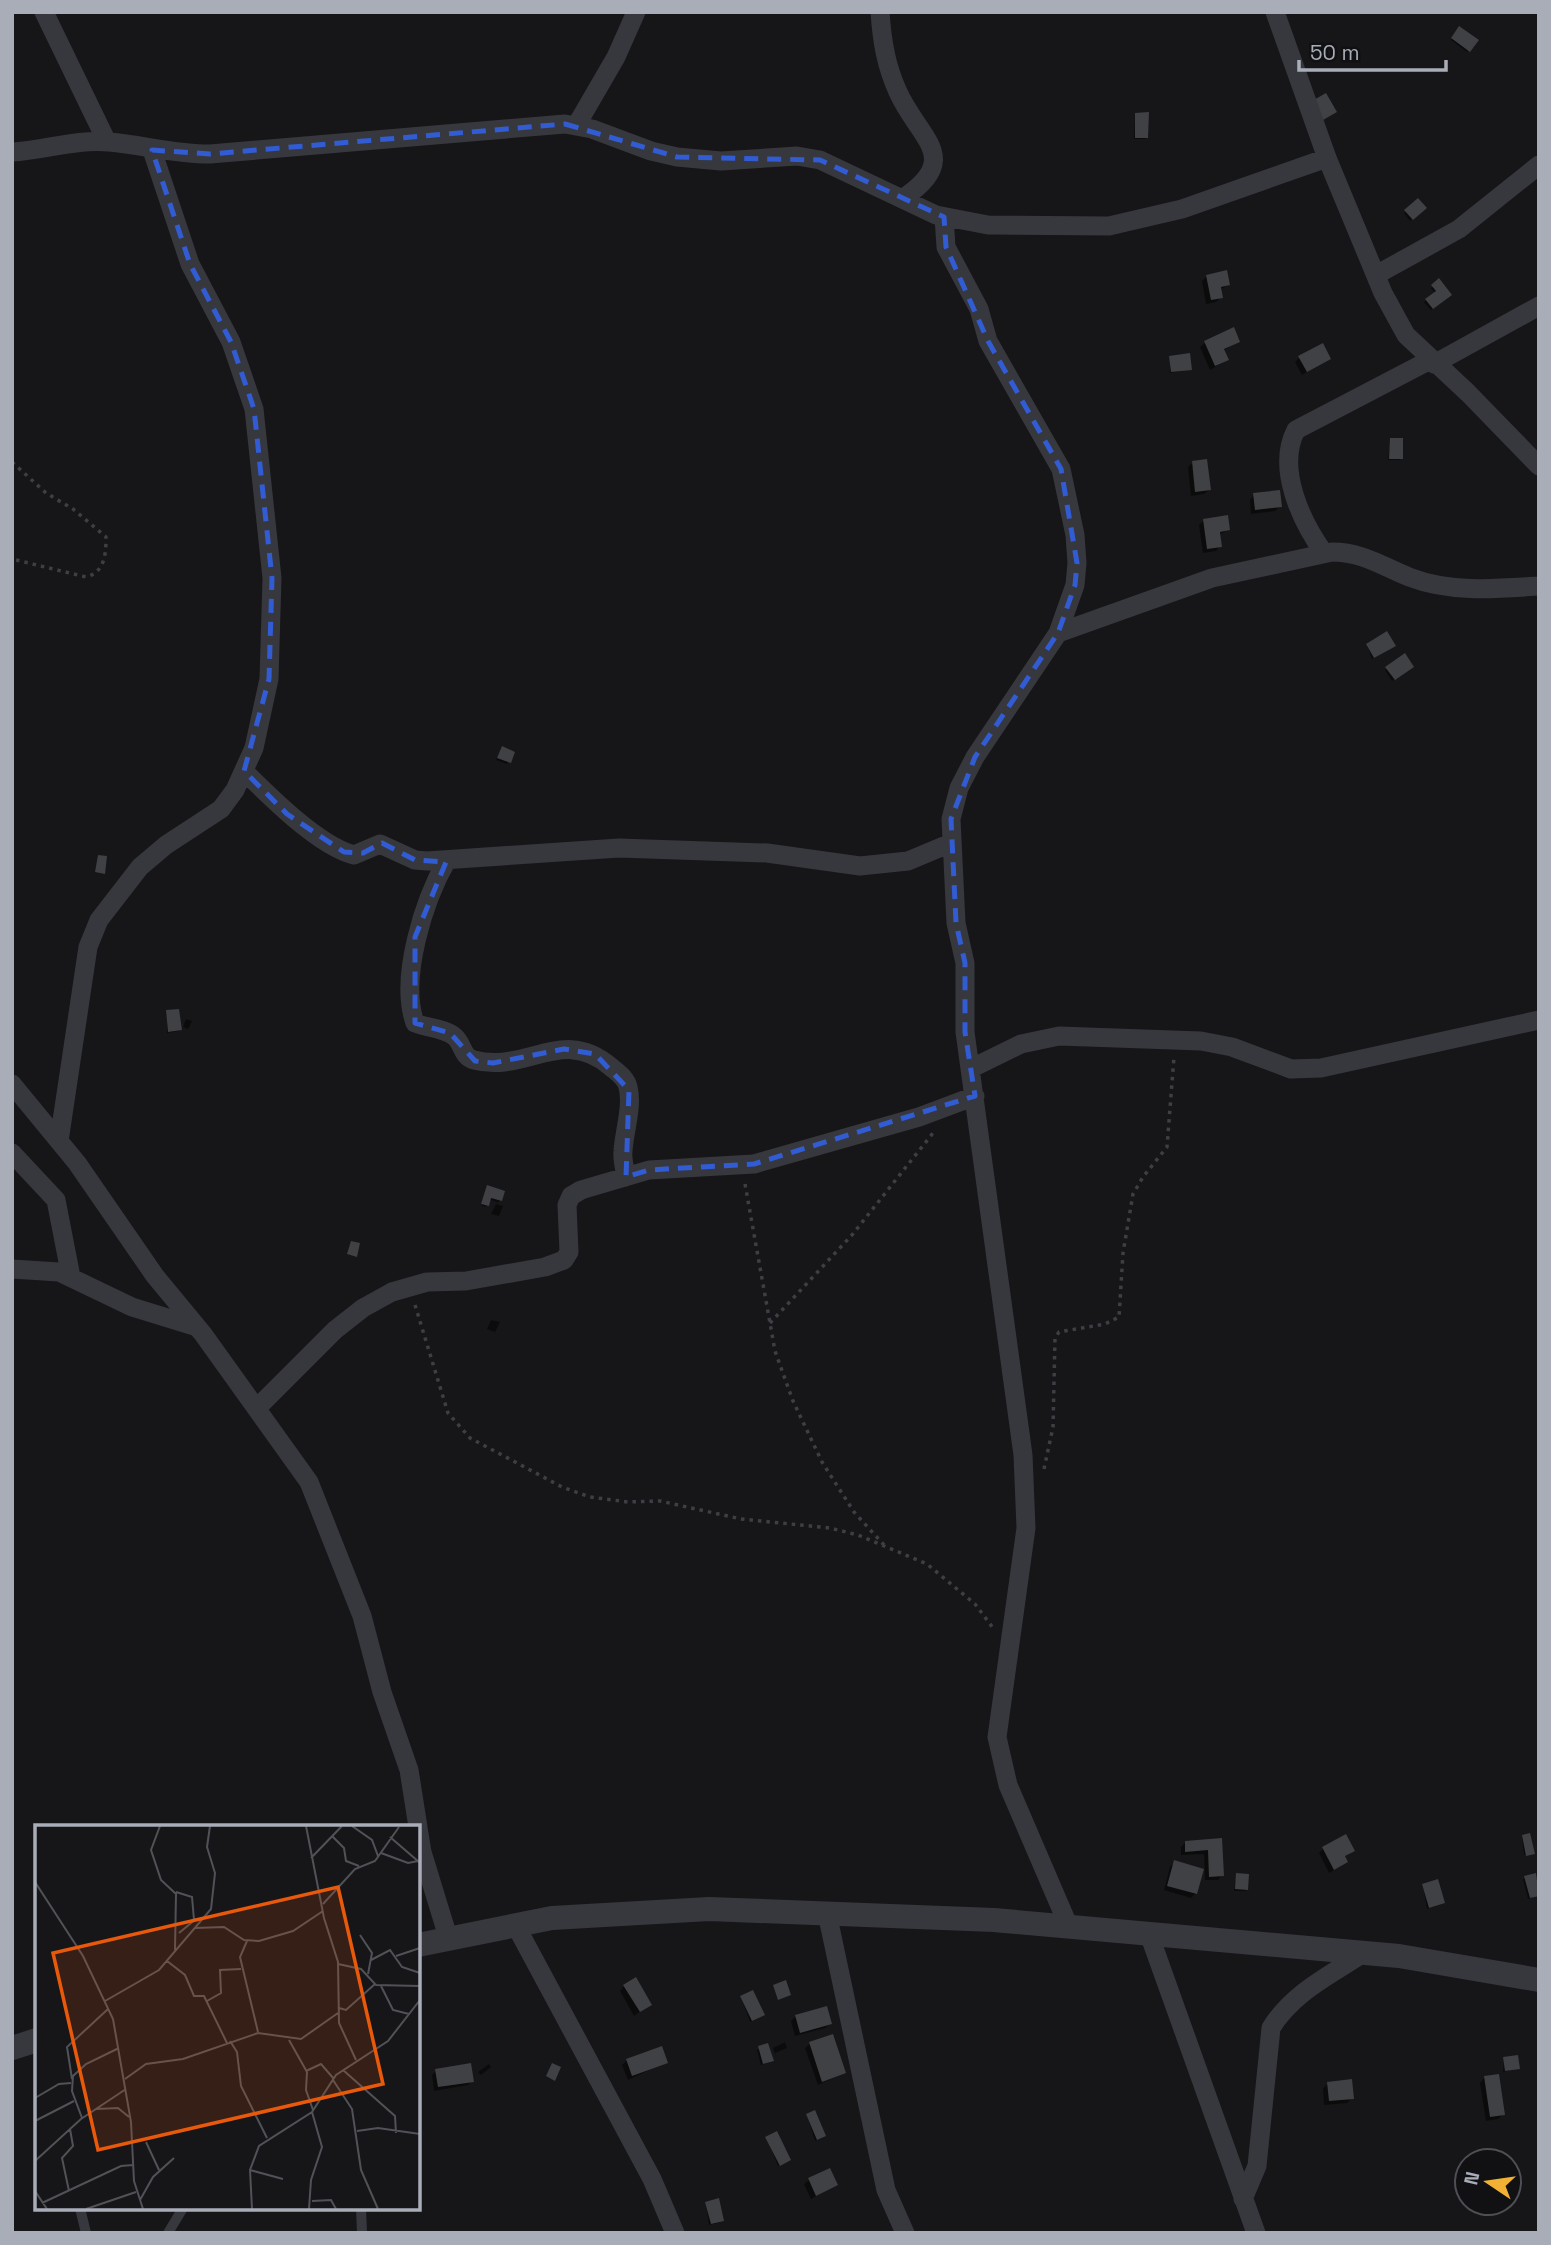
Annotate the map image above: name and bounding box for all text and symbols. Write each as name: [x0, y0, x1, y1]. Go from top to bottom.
scale bar: [1299, 28, 1446, 72]
text: 50 m: [1310, 39, 1360, 66]
inset map: [35, 1825, 420, 2210]
north arrow: [1453, 2147, 1523, 2217]
text: N: [1458, 2169, 1486, 2187]

